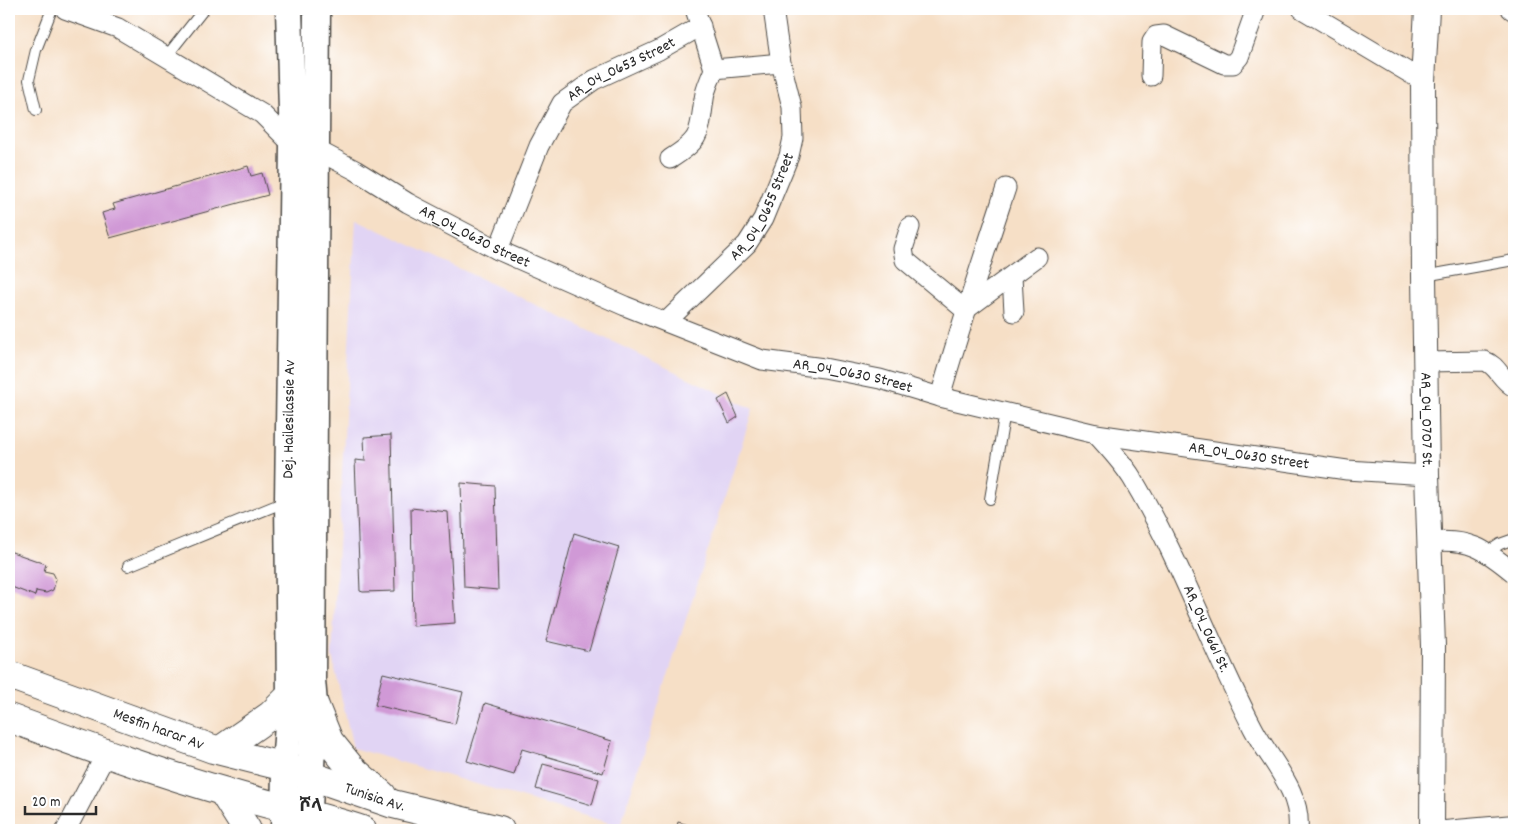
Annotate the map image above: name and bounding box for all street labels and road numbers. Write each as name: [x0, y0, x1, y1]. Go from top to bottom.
street label: AR_04_0653 Street: [562, 31, 680, 107]
street label: AR_04_0655 Street: [724, 149, 801, 266]
street label: AR_04_0630 Street: [415, 199, 534, 274]
street label: AR_04_0630 Street: [792, 353, 915, 400]
street label: Dej. Hailesilassie Av: [277, 359, 301, 479]
street label: AR_04_0707 St.: [1414, 372, 1438, 468]
street label: AR_04_0630 Street: [1187, 436, 1311, 476]
street label: AR_04_0661 St.: [1177, 581, 1236, 676]
street label: Mesfin harar Av: [110, 702, 207, 756]
street label: Tunisia Av.: [341, 777, 407, 818]

